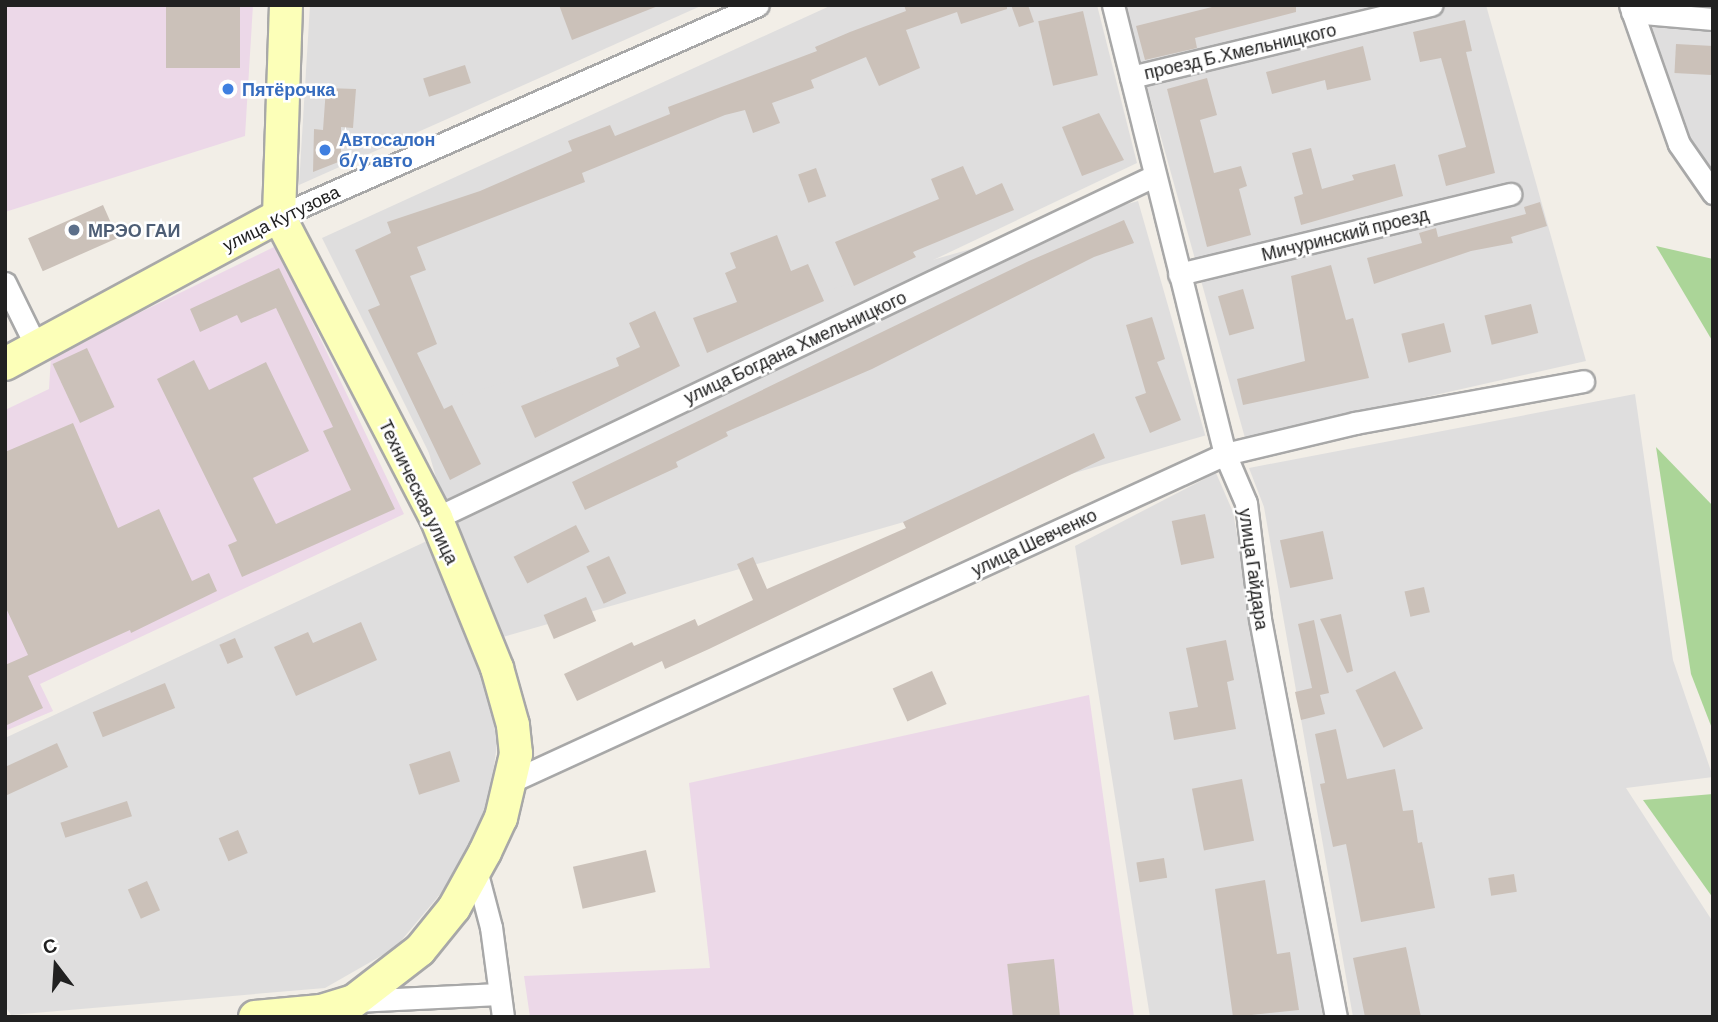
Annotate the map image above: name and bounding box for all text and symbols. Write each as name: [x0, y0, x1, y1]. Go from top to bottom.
street label: проезд Б.Хмельницкого: [1142, 18, 1338, 84]
place label: Пятёрочка: [242, 78, 335, 100]
marker: Пятёрочка: [220, 81, 236, 97]
place label: Автосалон б/у авто: [339, 129, 435, 172]
marker: Автосалон б/у авто: [317, 142, 333, 158]
street label: улица Кутузова: [219, 180, 343, 256]
street label: Мичуринский проезд: [1259, 203, 1431, 265]
place label: МРЭО ГАИ: [88, 219, 180, 241]
marker: МРЭО ГАИ: [66, 222, 82, 238]
street label: улица Богдана Хмельницкого: [680, 286, 910, 408]
street label: Техническая улица: [375, 416, 463, 568]
street label: улица Шевченко: [968, 504, 1100, 580]
street label: улица Гайдара: [1235, 507, 1273, 631]
north arrow: [21, 931, 91, 1001]
text: С: [40, 932, 60, 958]

